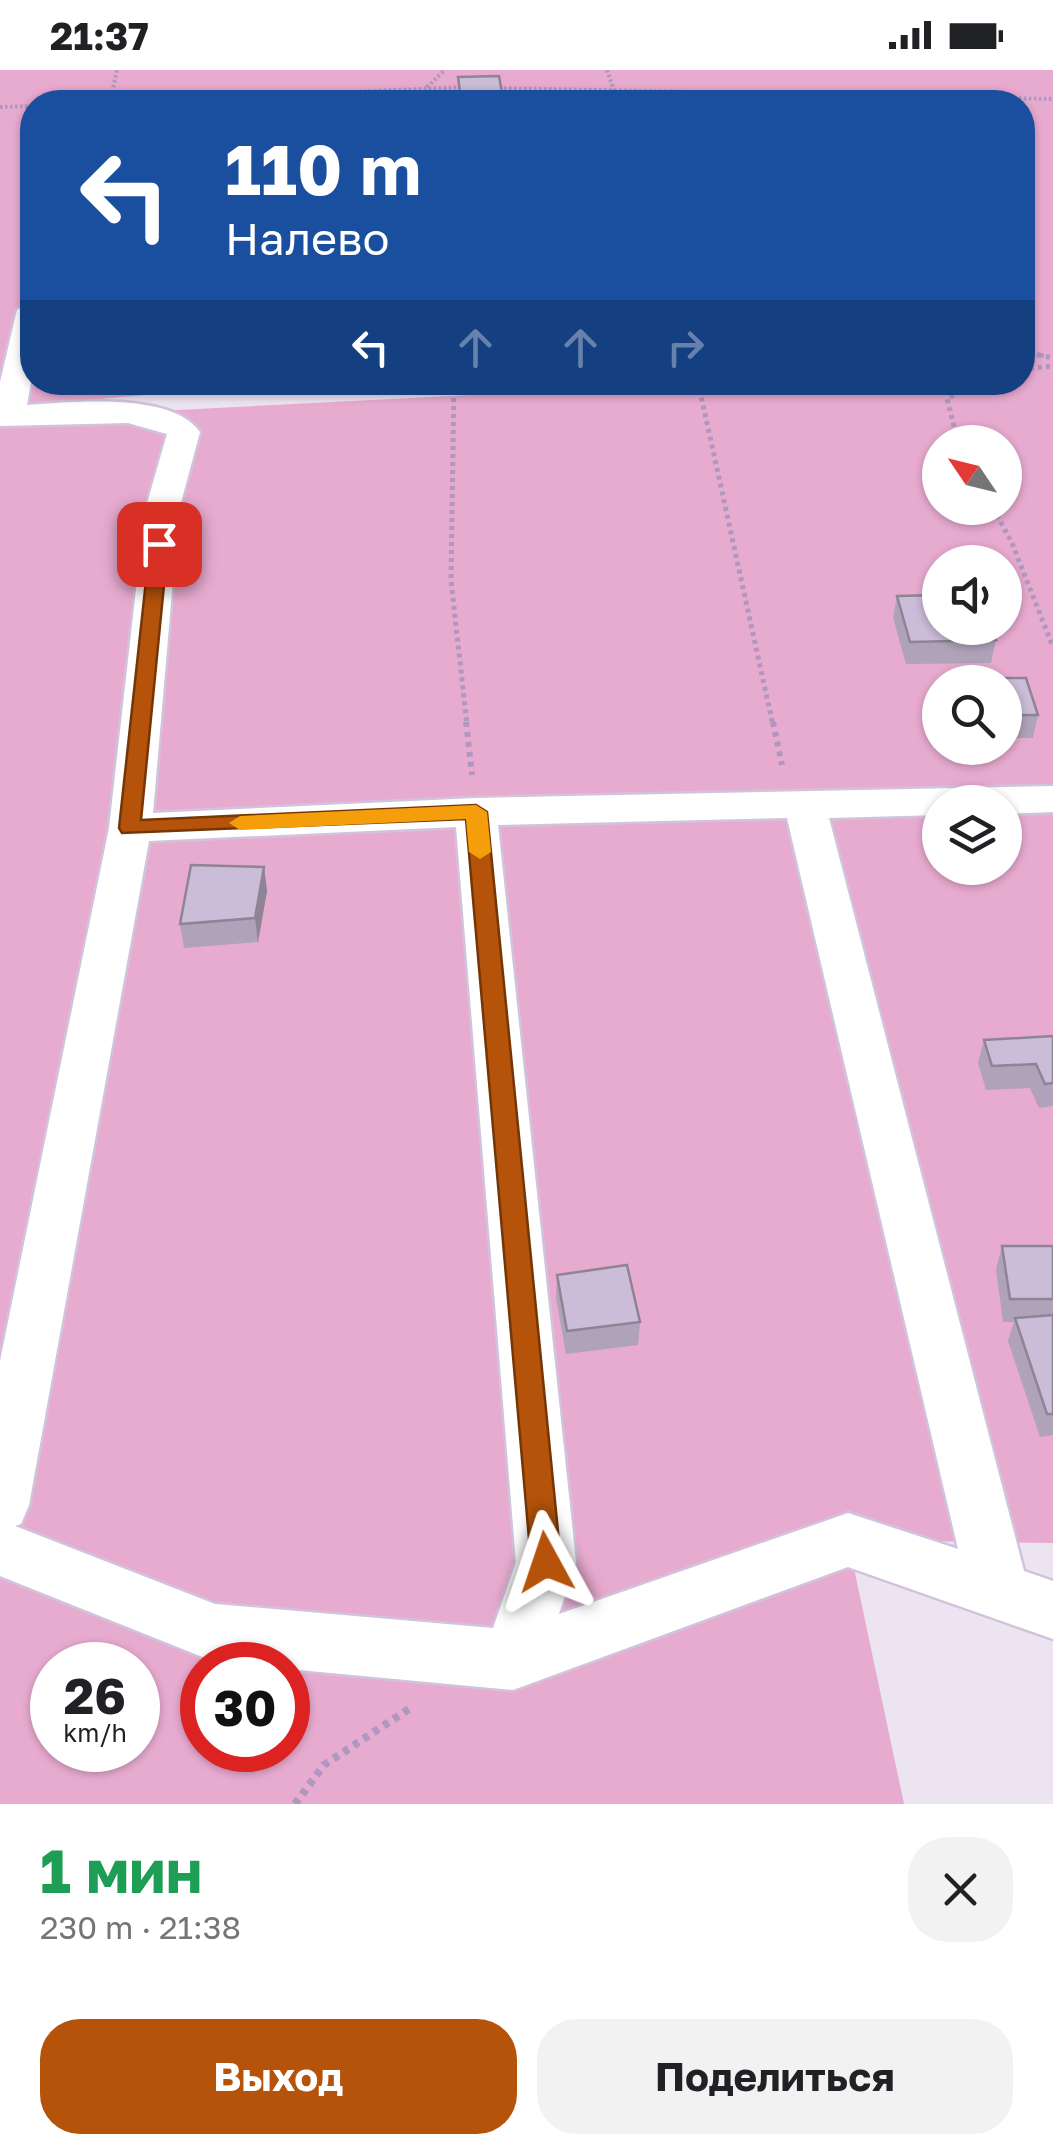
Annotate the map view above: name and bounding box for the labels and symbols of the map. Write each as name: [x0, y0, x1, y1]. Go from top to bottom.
north arrow: [922, 425, 1022, 525]
pin: [117, 502, 202, 587]
position arrow: [494, 1510, 598, 1614]
speed limit sign: 30: [180, 1642, 310, 1772]

